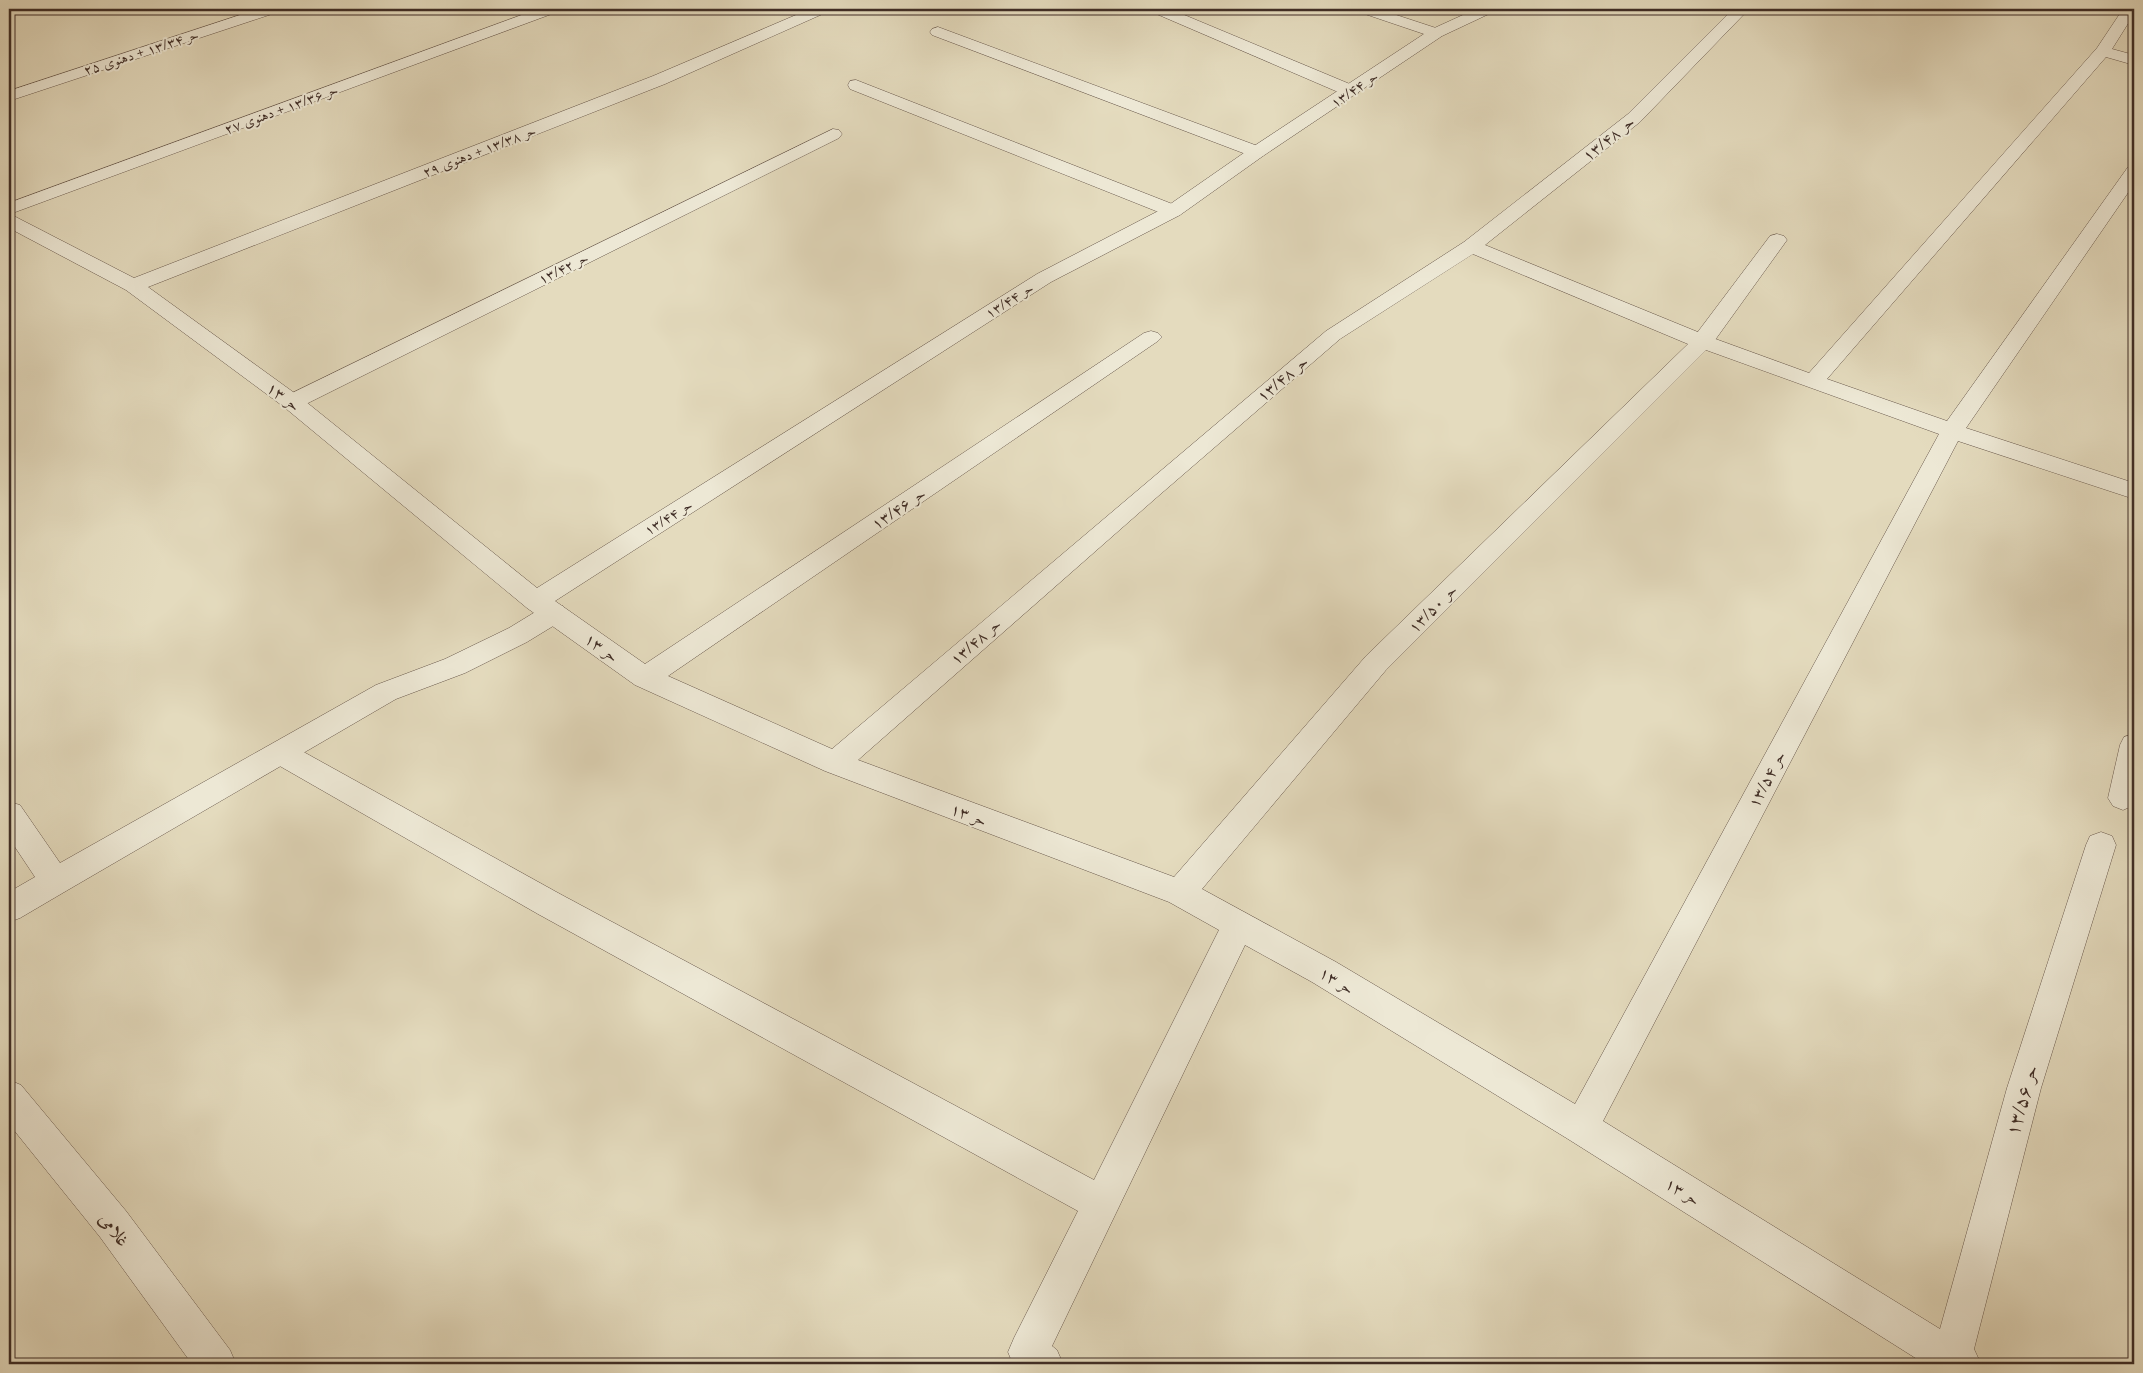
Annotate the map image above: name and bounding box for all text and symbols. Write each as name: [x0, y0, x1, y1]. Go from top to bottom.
street label: حر ۱۳/۳۴ + دهنوی ۲۵: [81, 25, 201, 80]
street label: حر ۱۳/۴۴: [1327, 67, 1382, 112]
street label: حر ۱۳/۳۶ + دهنوی ۲۷: [222, 80, 341, 139]
street label: حر ۱۳/۴۸: [1578, 111, 1639, 167]
street label: حر ۱۳/۳۸ + دهنوی ۲۹: [420, 121, 539, 182]
street label: حر ۱۳/۴۲: [535, 248, 591, 289]
street label: حر ۱۳/۴۴: [982, 278, 1037, 323]
street label: حر ۱۳/۴۸: [1252, 351, 1313, 407]
street label: حر ۱۳: [262, 377, 305, 417]
street label: حر ۱۳/۴۶: [867, 483, 930, 535]
street label: حر ۱۳/۴۴: [641, 495, 696, 540]
street label: حر ۱۳/۵۰: [1403, 579, 1462, 638]
street label: حر ۱۳/۴۸: [945, 613, 1006, 670]
street label: حر ۱۳: [580, 628, 623, 668]
street label: حر ۱۳/۵۴: [1743, 747, 1791, 812]
street label: حر ۱۳: [947, 798, 990, 832]
street label: حر ۱۳: [1315, 962, 1358, 1000]
street label: حر ۱۳/۵۶: [1999, 1062, 2044, 1139]
street label: حر ۱۳: [1661, 1173, 1704, 1211]
street label: غلامی: [93, 1207, 136, 1252]

